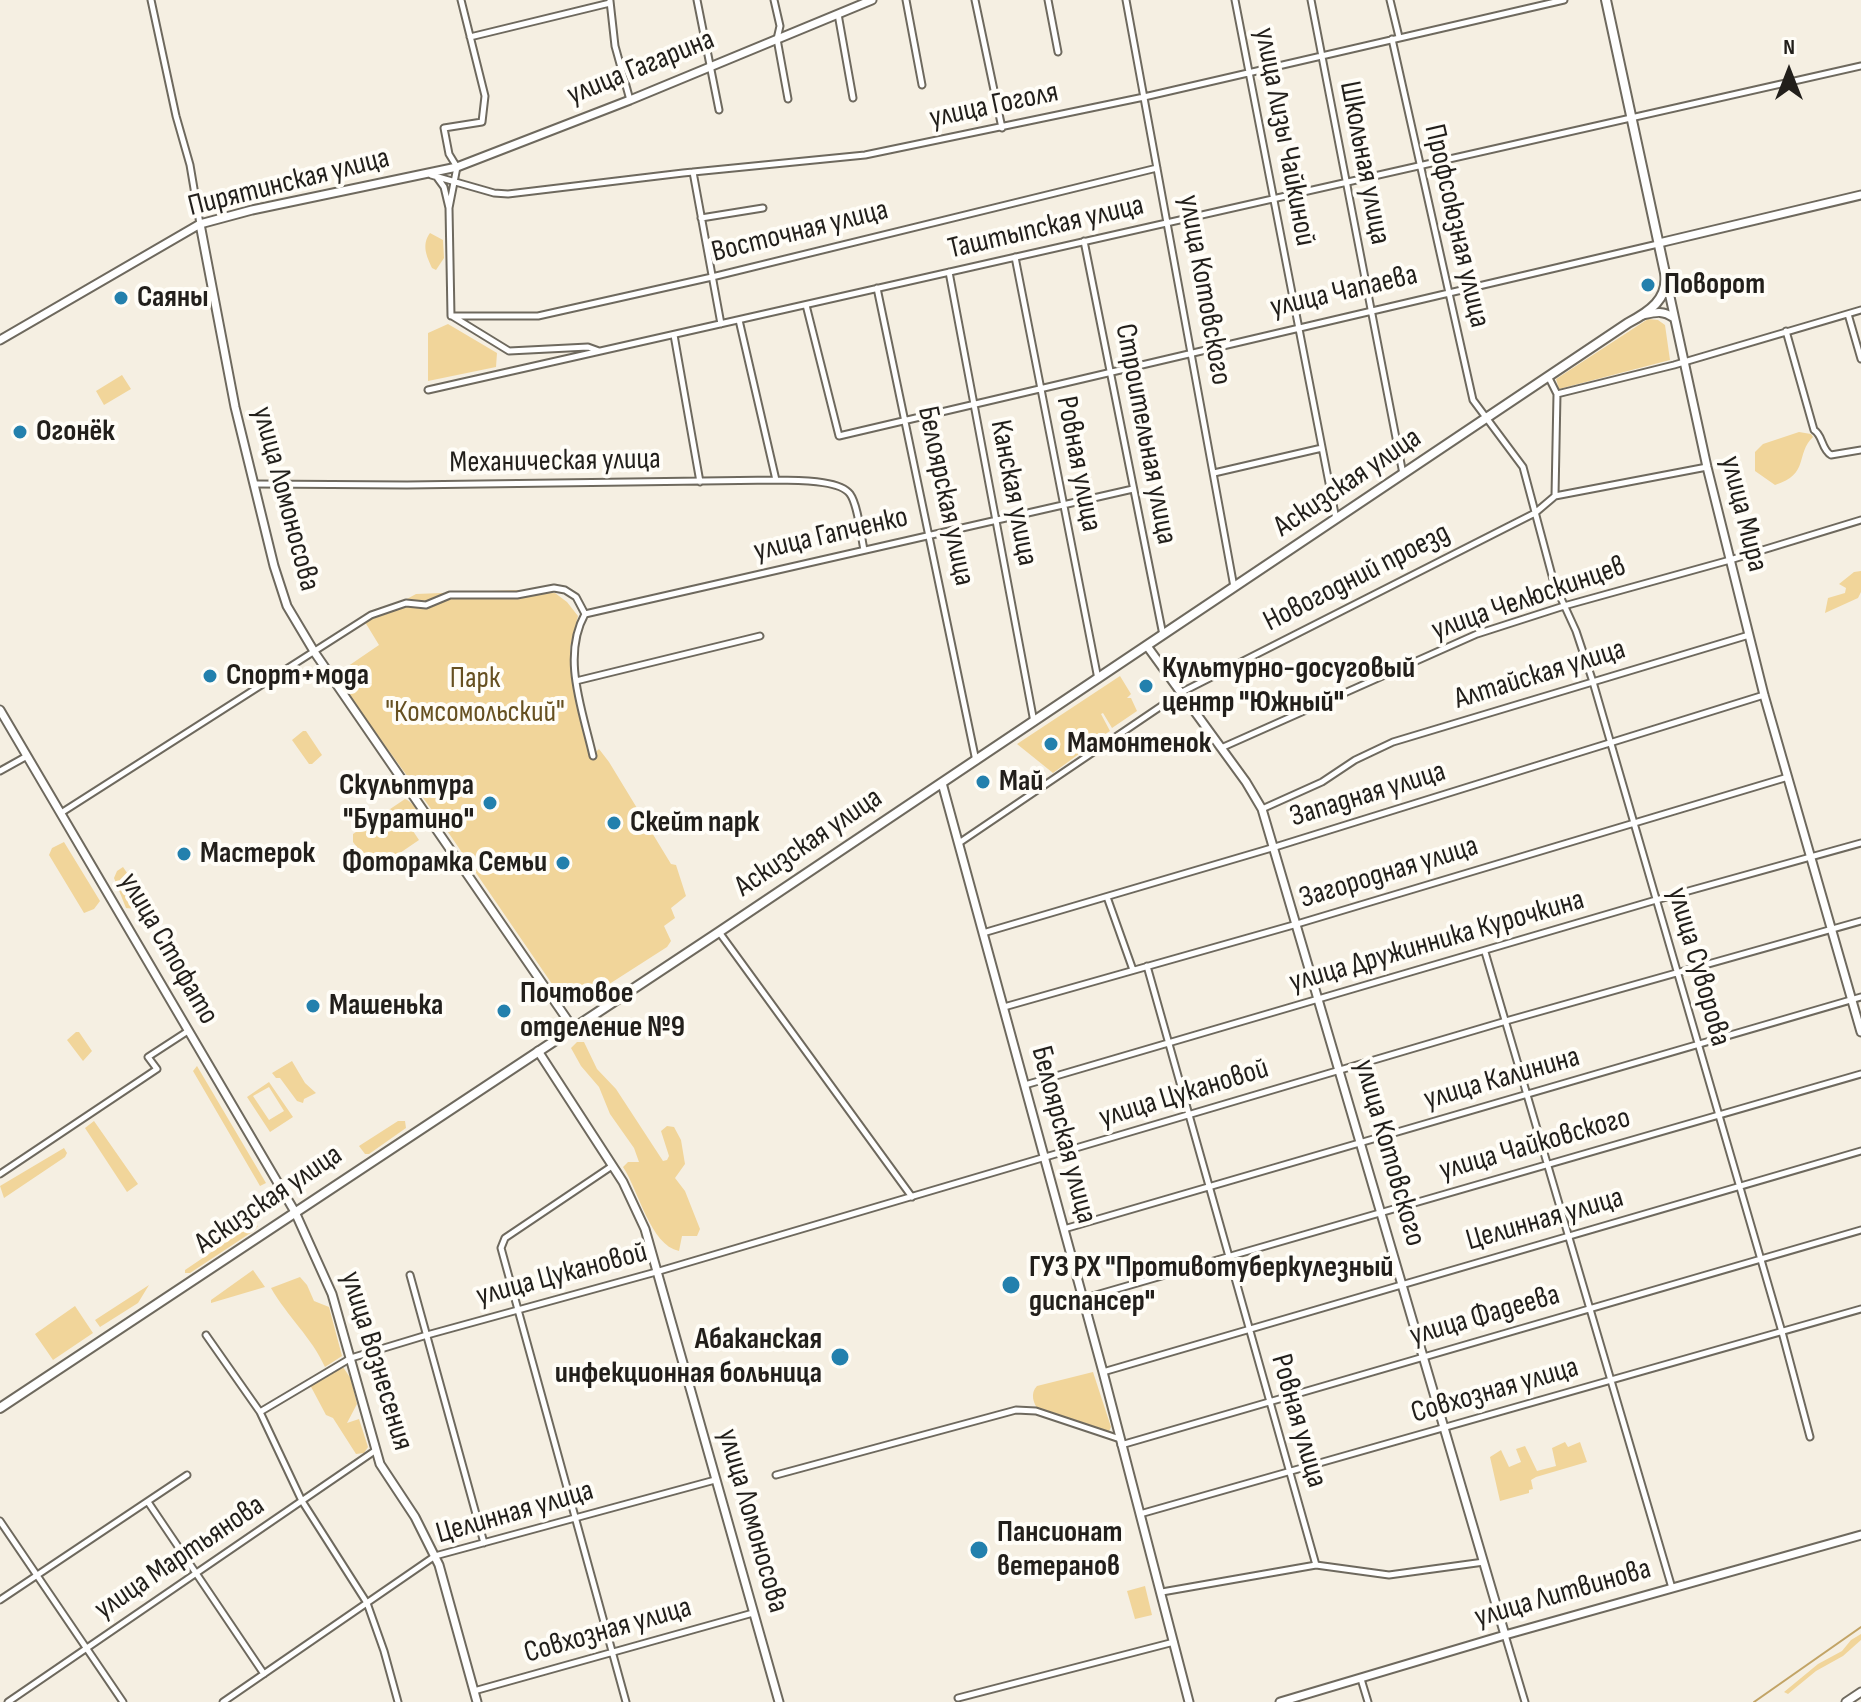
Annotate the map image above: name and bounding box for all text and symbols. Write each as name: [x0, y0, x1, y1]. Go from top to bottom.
street label: улица Гагарина: [562, 22, 720, 114]
street label: улица Лизы Чайкиной: [1245, 25, 1323, 249]
north arrow: [1749, 32, 1829, 112]
text: N: [1783, 34, 1795, 61]
street label: улица Гоголя: [926, 75, 1062, 137]
street label: Школьная улица: [1331, 78, 1397, 248]
street label: Профсоюзная улица: [1415, 121, 1497, 331]
street label: Пирятинская улица: [185, 141, 393, 225]
street label: Таштыпская улица: [945, 188, 1147, 268]
street label: улица Котовского: [1170, 192, 1238, 388]
street label: Восточная улица: [708, 193, 892, 271]
street label: улица Чапаева: [1267, 258, 1421, 326]
place label: Поворот: [1664, 267, 1765, 303]
marker: Поворот: [1639, 276, 1657, 294]
place label: Саяны: [137, 280, 209, 316]
marker: Саяны: [112, 289, 130, 307]
street label: Строительная улица: [1106, 321, 1184, 547]
street label: Ровная улица: [1047, 393, 1109, 535]
street label: улица Ломоносова: [243, 403, 327, 595]
street label: Белоярская улица: [908, 403, 982, 589]
place label: Огонёк: [36, 414, 115, 450]
street label: Канская улица: [981, 417, 1045, 569]
street label: Аскизская улица: [1268, 421, 1428, 545]
marker: Огонёк: [11, 423, 29, 441]
street label: Механическая улица: [449, 442, 661, 482]
street label: улица Мира: [1711, 453, 1775, 575]
street label: улица Гапченко: [751, 500, 911, 570]
street label: Новогодний проезд: [1258, 516, 1456, 640]
street label: улица Челюскинцев: [1427, 549, 1631, 649]
street label: Алтайская улица: [1450, 632, 1630, 718]
place label: Культурно-досуговый центр "Южный": [1162, 651, 1415, 722]
place label: Спорт+мода: [226, 658, 369, 694]
park label: Парк "Комсомольский": [385, 661, 565, 732]
marker: Спорт+мода: [201, 667, 219, 685]
marker: Культурно-досуговый центр "Южный": [1137, 677, 1155, 695]
place label: Мамонтенок: [1067, 726, 1211, 762]
marker: Мамонтенок: [1042, 735, 1060, 753]
street label: Западная улица: [1286, 754, 1450, 836]
place label: Май: [999, 764, 1043, 800]
place label: Скульптура "Буратино": [339, 768, 474, 838]
marker: Май: [974, 773, 992, 791]
street label: Аскизская улица: [729, 781, 889, 905]
marker: Скульптура "Буратино": [481, 794, 499, 812]
place label: Скейт парк: [630, 805, 759, 841]
marker: Скейт парк: [605, 814, 623, 832]
street label: Загородная улица: [1295, 829, 1483, 917]
place label: Мастерок: [200, 836, 315, 872]
marker: Мастерок: [175, 845, 193, 863]
place label: Фоторамка Семьи: [342, 845, 547, 881]
marker: Фоторамка Семьи: [554, 854, 572, 872]
street label: улица Стофато: [110, 867, 226, 1031]
street label: улица Дружинника Курочкина: [1285, 883, 1589, 1001]
street label: улица Суворова: [1658, 884, 1738, 1050]
place label: Почтовое отделение №9: [520, 976, 685, 1046]
place label: Машенька: [329, 988, 443, 1024]
marker: Машенька: [304, 997, 322, 1015]
marker: Почтовое отделение №9: [495, 1002, 513, 1020]
street label: улица Калинина: [1420, 1040, 1584, 1118]
street label: Белоярская улица: [1022, 1042, 1104, 1228]
street label: улица Цукановой: [1095, 1051, 1273, 1137]
street label: улица Котовского: [1345, 1056, 1433, 1250]
street label: улица Чайковского: [1435, 1101, 1635, 1189]
street label: Аскизская улица: [189, 1138, 349, 1262]
street label: Целинная улица: [1462, 1180, 1628, 1260]
street label: улица Цукановой: [473, 1235, 651, 1315]
place label: ГУЗ РХ "Противотуберкулезный диспансер": [1029, 1250, 1393, 1320]
street label: улица Вознесения: [332, 1267, 420, 1455]
marker: ГУЗ РХ "Противотуберкулезный диспансер": [1000, 1274, 1022, 1296]
street label: улица Фадеева: [1406, 1277, 1564, 1355]
place label: Абаканская инфекционная больница: [555, 1322, 822, 1392]
marker: Абаканская инфекционная больница: [829, 1346, 851, 1368]
street label: Ровная улица: [1262, 1350, 1334, 1492]
street label: Совхозная улица: [1407, 1350, 1583, 1432]
street label: улица Ломоносова: [709, 1425, 795, 1617]
street label: Целинная улица: [432, 1473, 598, 1553]
street label: улица Мартьянова: [88, 1488, 272, 1628]
place label: Пансионат ветеранов: [997, 1515, 1122, 1586]
marker: Пансионат ветеранов: [968, 1539, 990, 1561]
street label: улица Литвинова: [1471, 1552, 1655, 1636]
street label: Совхозная улица: [520, 1590, 696, 1672]

